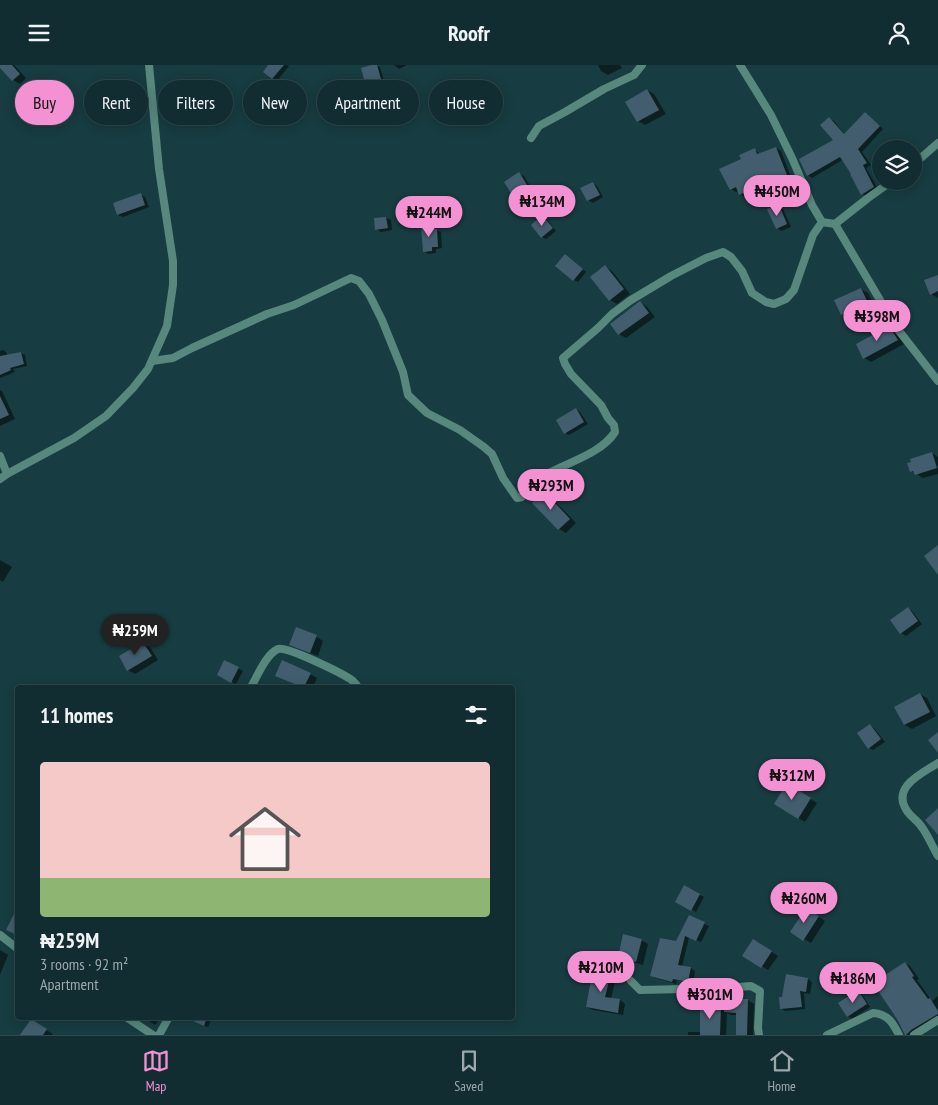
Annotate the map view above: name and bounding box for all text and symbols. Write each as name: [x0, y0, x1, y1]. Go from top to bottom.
icon: menu: [25, 19, 53, 47]
text: Roofr: [448, 19, 490, 47]
icon: person: [885, 19, 913, 47]
chip: Buy: [15, 80, 74, 125]
chip: Rent: [84, 80, 148, 125]
chip: Filters: [158, 80, 233, 125]
chip: New: [243, 80, 307, 125]
chip: Apartment: [317, 80, 419, 125]
chip: House: [429, 80, 503, 125]
map controls: [872, 140, 922, 190]
button: layers: [872, 140, 922, 190]
pin: ₦450M: [742, 175, 812, 217]
text: ₦450M: [754, 181, 800, 201]
pin: ₦134M: [507, 185, 577, 227]
text: ₦134M: [519, 191, 565, 211]
pin: ₦244M: [394, 195, 464, 238]
text: ₦244M: [406, 202, 452, 222]
pin: ₦398M: [842, 299, 912, 342]
text: ₦398M: [854, 306, 900, 326]
pin: ₦293M: [516, 469, 586, 511]
text: ₦293M: [528, 475, 574, 495]
pin: ₦259M: [100, 613, 170, 656]
text: ₦259M: [112, 620, 158, 640]
icon: filters: [462, 701, 490, 729]
text: 11 homes: [40, 702, 113, 729]
pin: ₦312M: [757, 759, 827, 801]
text: ₦312M: [769, 765, 815, 785]
icon: home: [220, 794, 310, 884]
pin: ₦260M: [769, 881, 839, 924]
text: ₦260M: [781, 888, 827, 908]
text: ₦259M: [40, 927, 99, 954]
pin: ₦210M: [566, 951, 636, 993]
text: 3 rooms · 92 m²: [40, 954, 128, 974]
text: ₦210M: [578, 957, 624, 977]
pin: ₦186M: [818, 961, 888, 1004]
text: ₦186M: [830, 968, 876, 988]
text: Apartment: [40, 974, 99, 994]
pin: ₦301M: [675, 977, 745, 1020]
text: ₦301M: [687, 984, 733, 1004]
tab: Map: [142, 1047, 170, 1095]
tab: Saved: [454, 1047, 483, 1095]
tab: Home: [767, 1047, 796, 1095]

